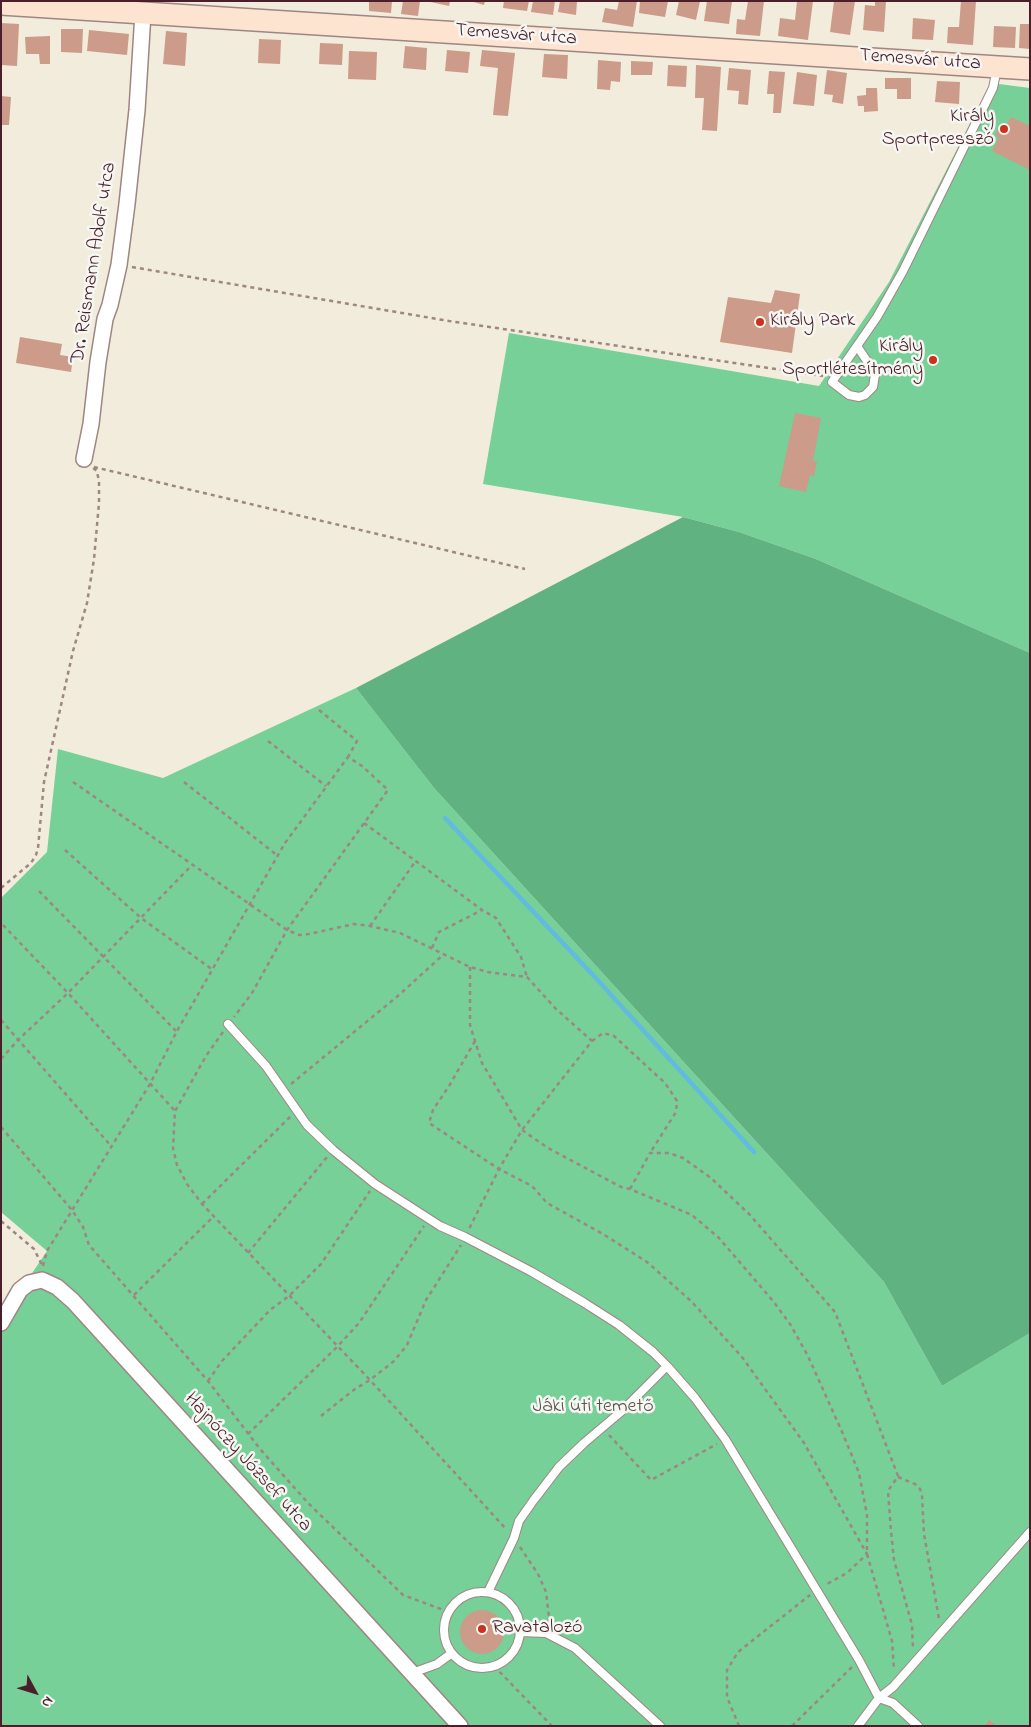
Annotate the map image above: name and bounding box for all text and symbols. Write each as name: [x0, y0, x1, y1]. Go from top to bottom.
street label: Temesvár utca: [454, 20, 578, 52]
street label: Temesvár utca: [858, 45, 982, 77]
place label: Király Sportpresszó: [882, 106, 994, 153]
marker: Király Sportpresszó: [998, 123, 1010, 135]
street label: Dr. Reismann Adolf utca: [67, 161, 123, 365]
place label: Király Park: [770, 310, 855, 334]
marker: Király Park: [754, 316, 766, 328]
place label: Király Sportlétesítmény: [782, 336, 923, 383]
marker: Király Sportlétesítmény: [927, 354, 939, 366]
street label: Hajnóczy József utca: [178, 1388, 316, 1538]
park label: Jáki úti temető: [532, 1396, 654, 1420]
place label: Ravatalozó: [492, 1617, 582, 1641]
marker: Ravatalozó: [476, 1623, 488, 1635]
north arrow: [10, 1667, 60, 1717]
text: N: [36, 1691, 58, 1712]

